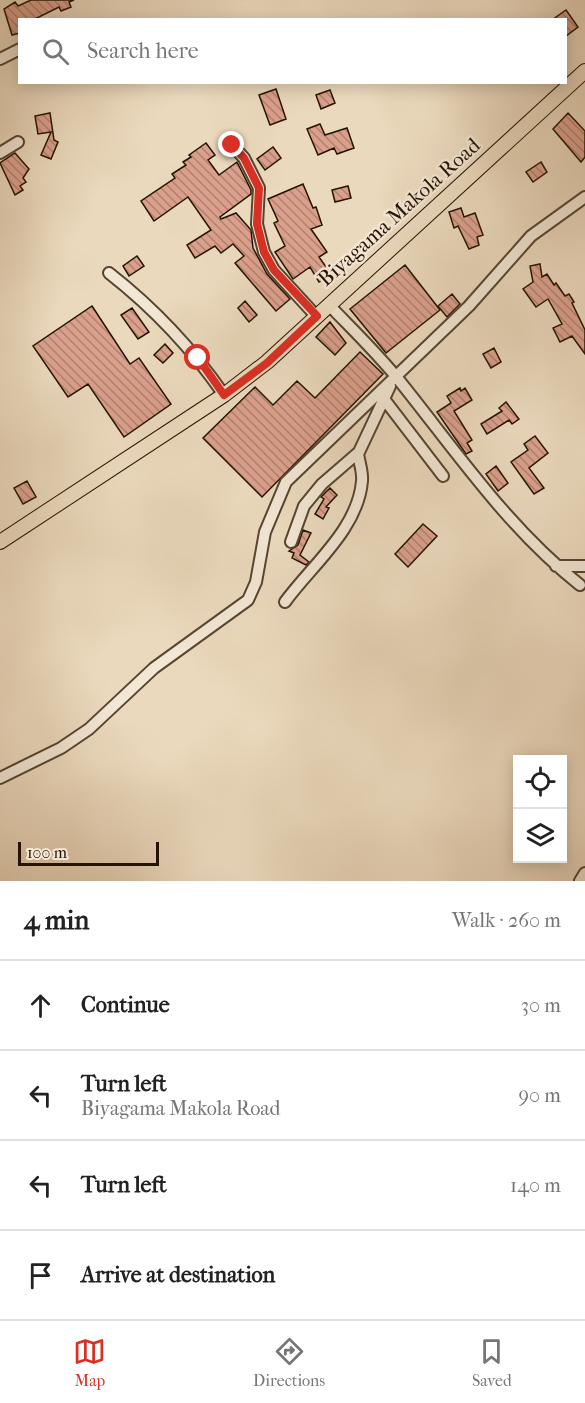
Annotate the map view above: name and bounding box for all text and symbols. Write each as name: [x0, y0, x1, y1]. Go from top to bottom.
search box: [18, 18, 567, 84]
icon: search: [39, 35, 72, 68]
text: Search here: [87, 38, 199, 64]
route end: [218, 131, 244, 157]
street label: Biyagama Makola Road: [313, 133, 485, 291]
route start: [184, 344, 210, 370]
map controls: [513, 755, 567, 863]
button: locate: [513, 755, 567, 809]
button: layers: [513, 809, 567, 863]
scale bar: [18, 839, 159, 866]
text: 100 m: [27, 843, 67, 862]
text: 4 min: [24, 905, 89, 936]
text: Walk · 260 m: [452, 909, 561, 932]
icon: ahead: [24, 989, 57, 1022]
text: Continue: [81, 992, 170, 1018]
text: 30 m: [521, 994, 561, 1017]
text: Turn left: [81, 1071, 167, 1097]
icon: left: [24, 1079, 57, 1112]
text: 90 m: [519, 1084, 561, 1107]
text: Biyagama Makola Road: [81, 1097, 280, 1120]
icon: left: [24, 1169, 57, 1202]
text: Turn left: [81, 1172, 167, 1198]
text: 140 m: [510, 1174, 561, 1197]
icon: arrive: [24, 1259, 57, 1292]
text: Arrive at destination: [81, 1262, 275, 1288]
tab: Map: [73, 1335, 106, 1390]
tab: Directions: [253, 1335, 325, 1390]
tab: Saved: [472, 1335, 512, 1390]

